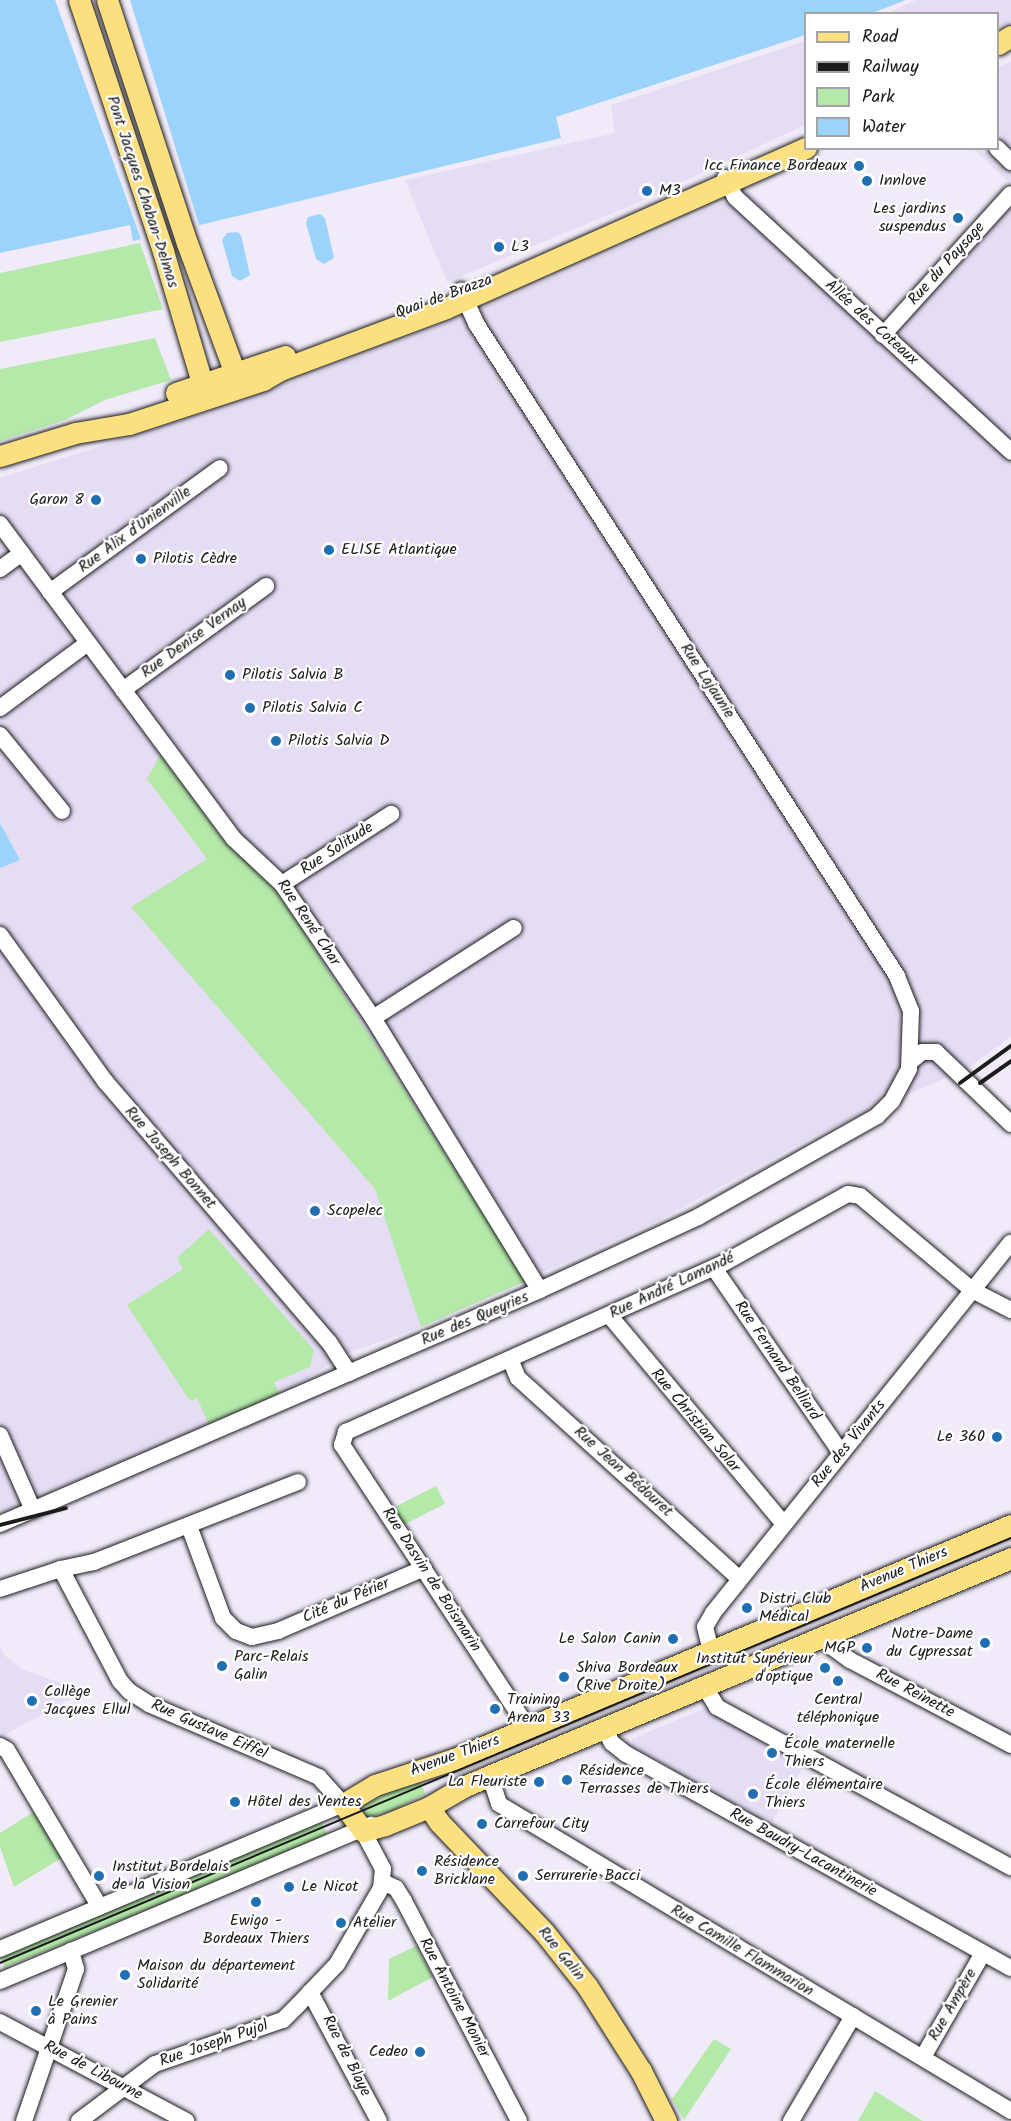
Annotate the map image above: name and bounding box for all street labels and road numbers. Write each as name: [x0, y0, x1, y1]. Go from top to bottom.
street label: Pont Jacques Chaban-Delmas: [102, 94, 182, 290]
street label: Rue du Paysage: [905, 218, 989, 310]
street label: Quai de Brazza: [393, 271, 495, 323]
street label: Allée des Coteaux: [820, 276, 922, 370]
street label: Rue Alix d'Unienville: [75, 483, 195, 577]
street label: Rue Denise Vernay: [138, 593, 250, 683]
street label: Rue Lajaunie: [676, 640, 738, 722]
street label: Rue Solitude: [297, 818, 377, 880]
street label: Rue René Char: [272, 876, 344, 970]
street label: Rue Joseph Bonnet: [120, 1103, 220, 1213]
street label: Rue André Lamandé: [606, 1249, 738, 1323]
street label: Rue des Queyries: [418, 1288, 532, 1350]
street label: Rue Fernand Belliard: [730, 1297, 824, 1425]
street label: Rue Christian Solar: [646, 1365, 744, 1477]
street label: Rue des Vivants: [808, 1396, 890, 1492]
street label: Rue Jean Bédouret: [570, 1423, 676, 1521]
street label: Rue Dasvin de Boismarin: [377, 1504, 485, 1656]
street label: Avenue Thiers: [857, 1543, 951, 1597]
street label: Cité du Périer: [300, 1574, 392, 1628]
street label: Rue Reinette: [872, 1665, 958, 1723]
street label: Rue Gustave Eiffel: [148, 1696, 270, 1764]
street label: Avenue Thiers: [408, 1731, 502, 1781]
street label: Rue Baudry-Lacantinerie: [726, 1804, 880, 1902]
street label: Rue Camille Flammarion: [667, 1901, 817, 2001]
street label: Rue Galin: [533, 1923, 589, 1985]
street label: Rue Antoine Monier: [414, 1935, 494, 2061]
street label: Rue Ampère: [925, 1965, 981, 2045]
street label: Rue de Blaye: [317, 2012, 375, 2100]
street label: Rue Joseph Pujol: [157, 2016, 271, 2072]
street label: Rue de Libourne: [40, 2037, 146, 2105]

